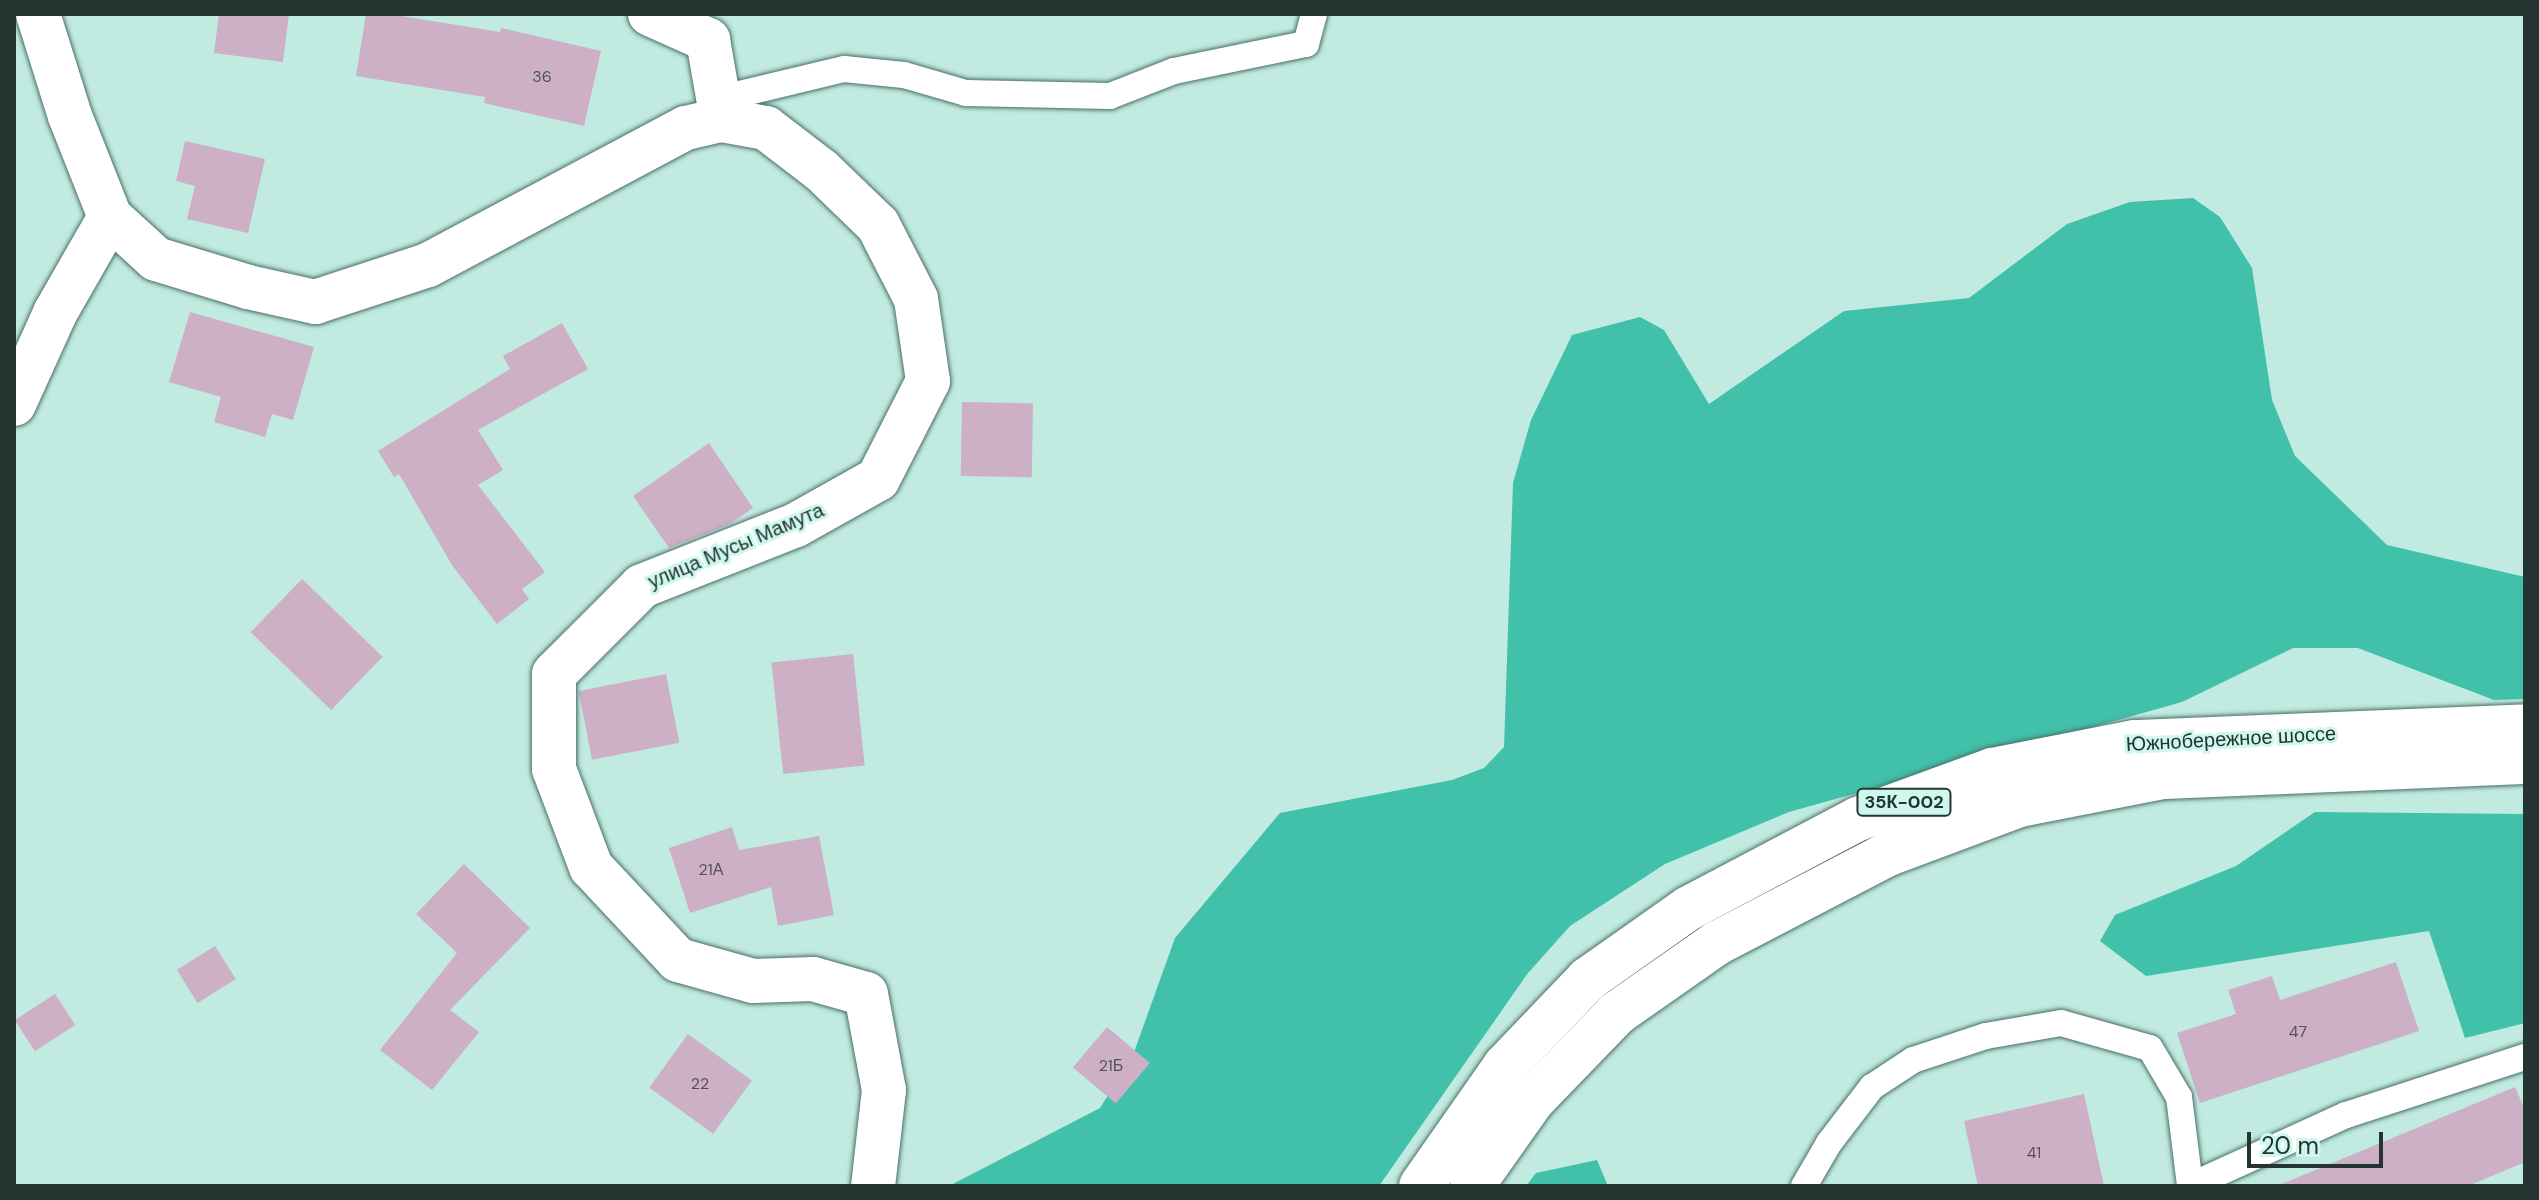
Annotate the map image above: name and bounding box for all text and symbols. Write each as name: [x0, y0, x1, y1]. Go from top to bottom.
house number: 36: [532, 67, 552, 87]
street label: улица Мусы Мамута: [644, 498, 828, 594]
street label: Южнобережное шоссе: [2125, 722, 2337, 756]
road number: 35К-002: [1856, 788, 1952, 816]
house number: 21А: [699, 860, 723, 880]
house number: 47: [2289, 1022, 2307, 1042]
house number: 21Б: [1099, 1056, 1123, 1076]
house number: 22: [691, 1074, 709, 1094]
scale bar: [2251, 1116, 2387, 1166]
text: 20 m: [2261, 1130, 2319, 1161]
house number: 41: [2027, 1143, 2041, 1163]

